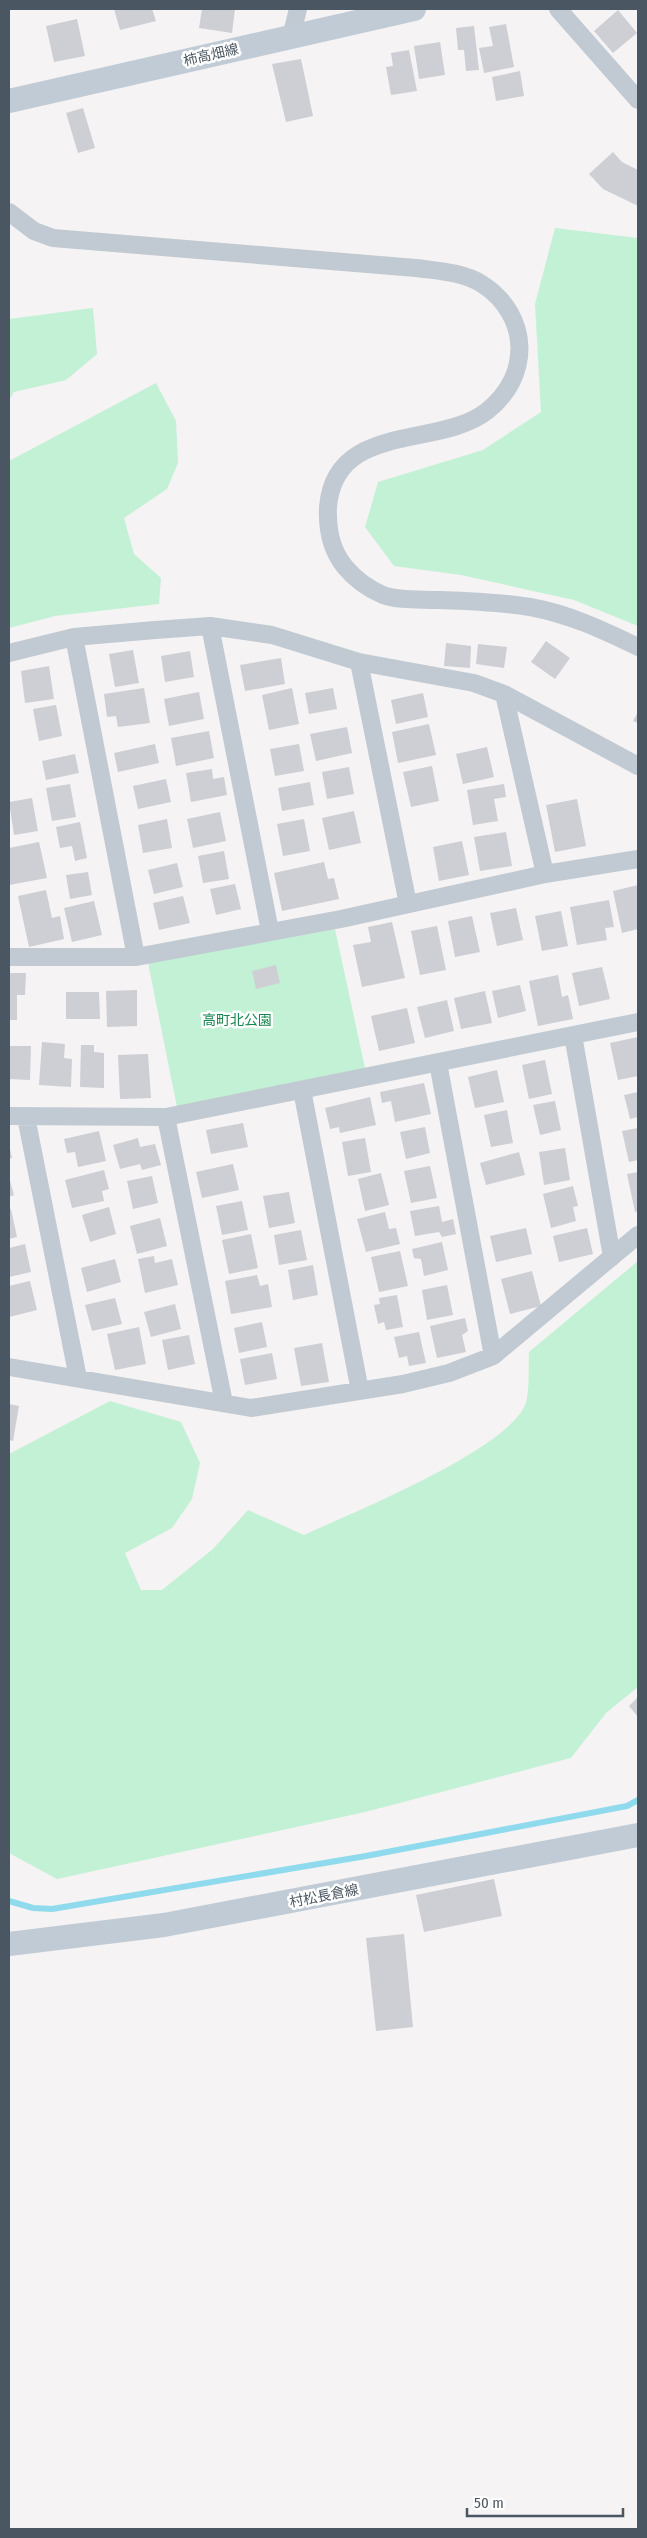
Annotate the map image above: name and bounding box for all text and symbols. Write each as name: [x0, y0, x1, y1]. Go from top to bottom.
street label: 柿高畑線: [182, 40, 240, 70]
park label: 高町北公園: [202, 1012, 272, 1029]
street label: 村松長倉線: [288, 1881, 360, 1911]
scale bar: [467, 2486, 623, 2518]
text: 50 m: [474, 2494, 504, 2512]

